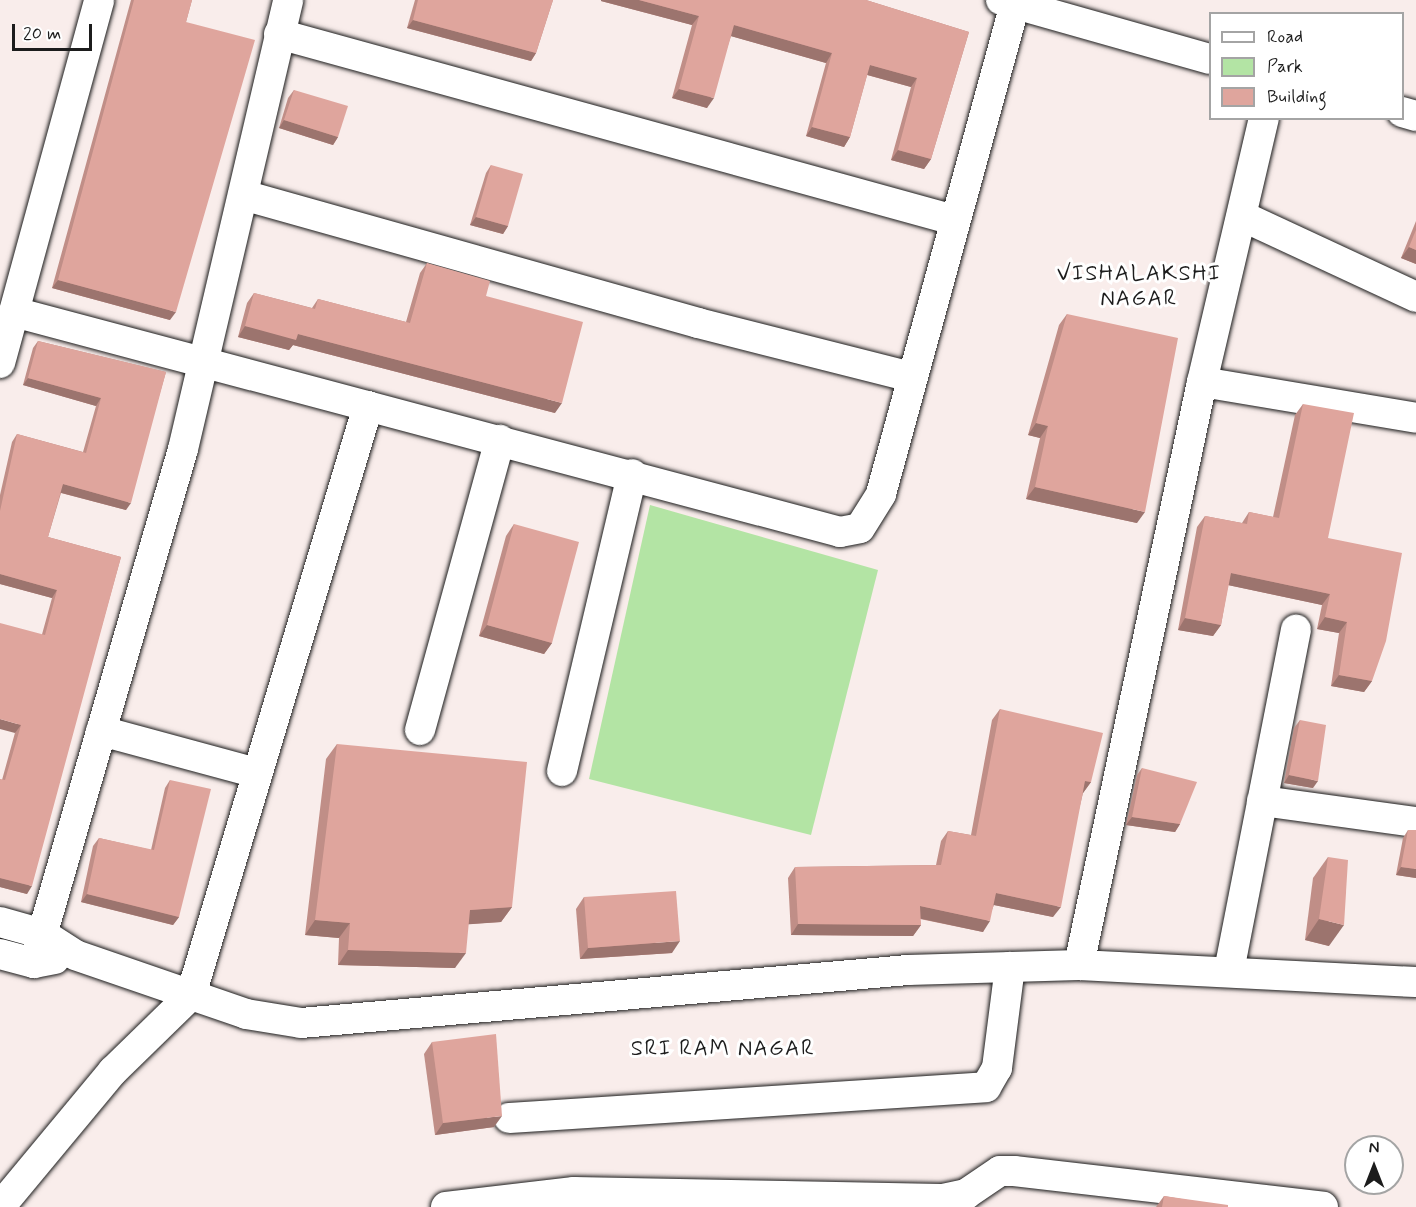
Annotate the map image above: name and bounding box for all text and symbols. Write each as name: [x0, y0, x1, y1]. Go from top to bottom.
scale bar: [15, 12, 94, 50]
legend: [1209, 12, 1404, 120]
text: 20 m: [23, 22, 61, 46]
text: Road: [1267, 25, 1303, 49]
text: Park: [1267, 55, 1303, 79]
text: Building: [1267, 85, 1327, 109]
district label: VISHALAKSHI NAGAR: [1058, 261, 1220, 312]
district label: SRI RAM NAGAR: [629, 1037, 817, 1063]
north arrow: [1344, 1135, 1404, 1195]
text: N: [1369, 1138, 1379, 1159]

